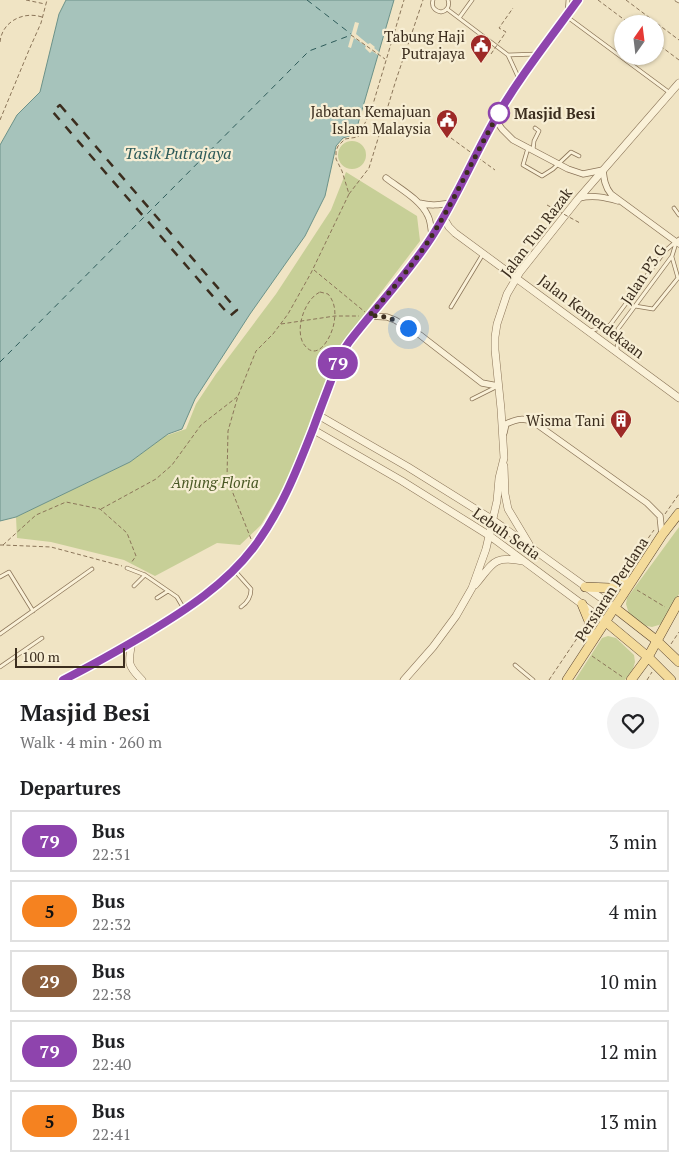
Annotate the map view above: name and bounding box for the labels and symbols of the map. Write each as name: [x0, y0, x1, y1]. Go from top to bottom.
north arrow: [614, 15, 664, 65]
place label: Tabung Haji Putrajaya: [384, 26, 465, 63]
public building icon: Tabung Haji Putrajaya: [469, 33, 493, 64]
place label: Jabatan Kemajuan Islam Malaysia: [310, 101, 431, 138]
marker: Masjid Besi: [488, 102, 510, 124]
place label: Masjid Besi: [514, 103, 595, 123]
public building icon: Jabatan Kemajuan Islam Malaysia: [435, 108, 459, 139]
water label: Tasik Putrajaya: [124, 142, 232, 164]
street label: Jalan Tun Razak: [496, 183, 576, 281]
street label: Jalan P3 G: [616, 240, 671, 308]
street label: Jalan Kemerdekaan: [535, 270, 649, 362]
your location: [396, 316, 421, 341]
line badge: 79: [316, 347, 360, 379]
building icon: Wisma Tani: [609, 408, 633, 439]
place label: Wisma Tani: [526, 410, 605, 430]
park label: Anjung Floria: [170, 472, 259, 492]
street label: Lebuh Setia: [469, 502, 545, 564]
street label: Persiaran Perdana: [570, 533, 652, 645]
scale bar: [15, 645, 125, 668]

